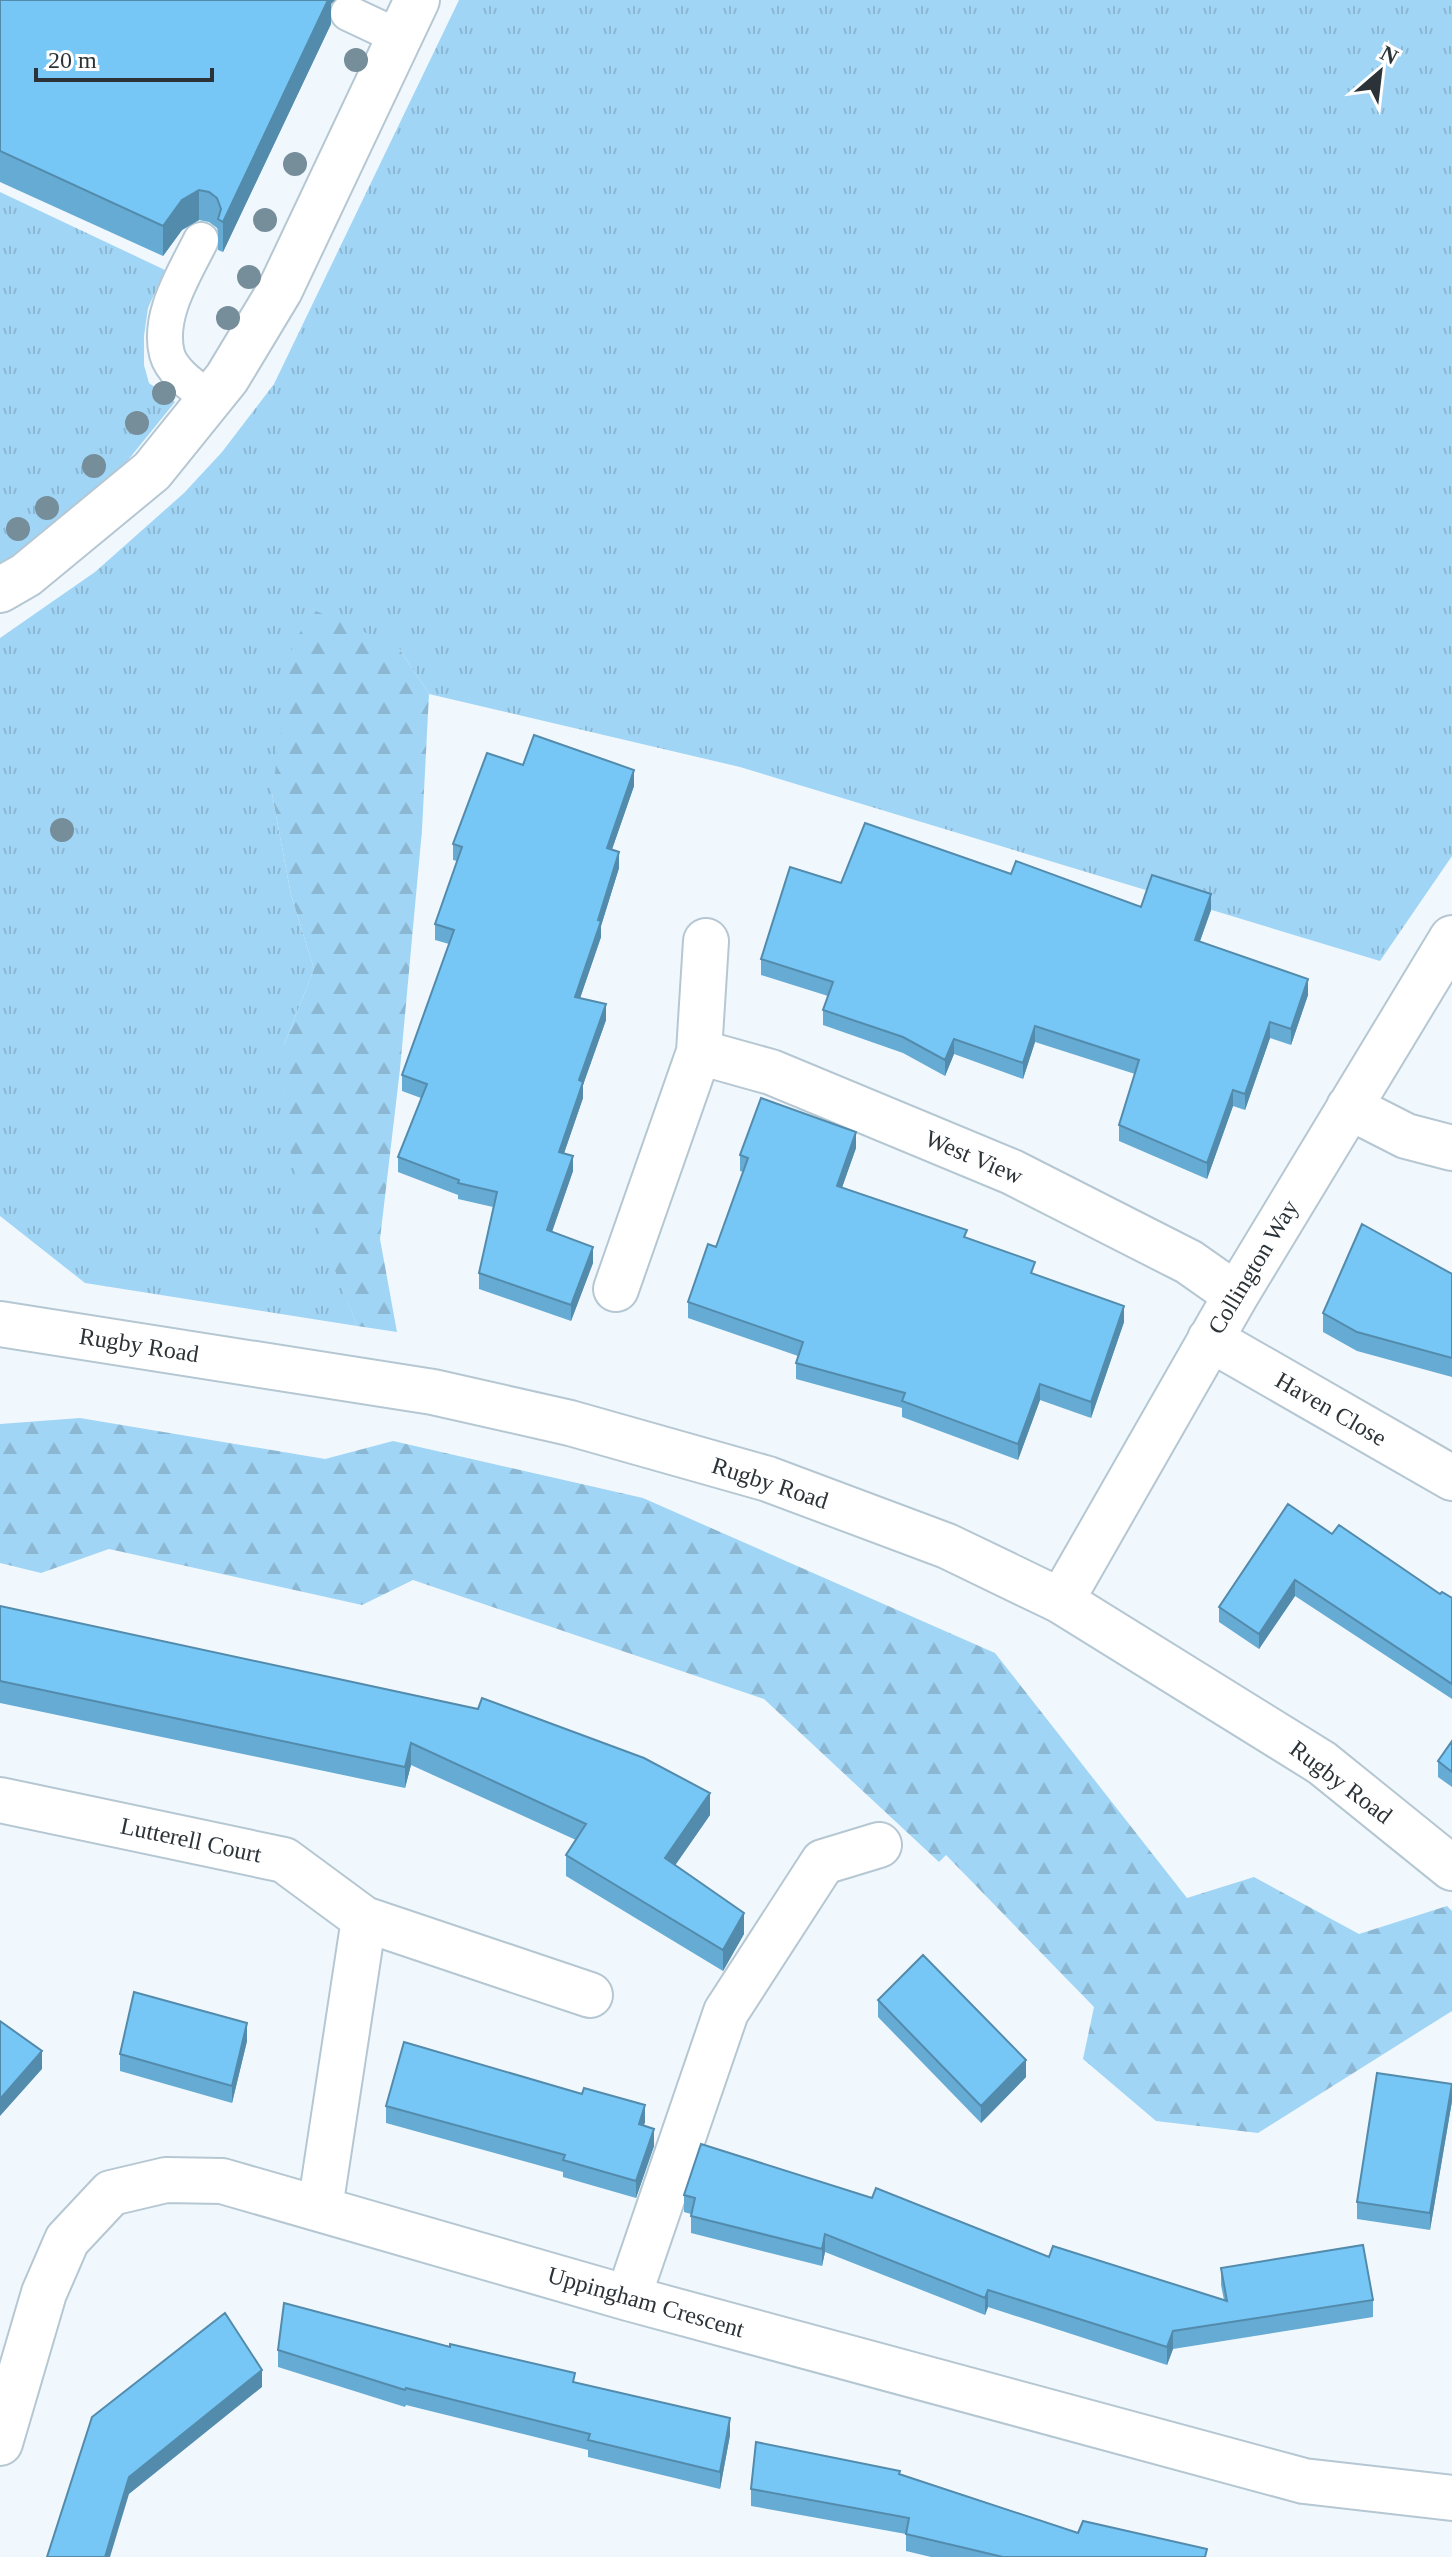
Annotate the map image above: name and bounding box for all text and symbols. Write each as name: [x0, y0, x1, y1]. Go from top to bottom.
scale bar: [36, 32, 212, 82]
north arrow: [1340, 32, 1420, 112]
text: N: [1376, 40, 1402, 70]
text: 20 m: [48, 47, 97, 73]
street label: West View: [921, 1125, 1027, 1189]
street label: Collington Way: [1203, 1195, 1303, 1339]
street label: Rugby Road: [77, 1323, 201, 1367]
street label: Haven Close: [1271, 1367, 1391, 1451]
street label: Rugby Road: [709, 1452, 831, 1514]
street label: Rugby Road: [1285, 1735, 1397, 1829]
street label: Lutterell Court: [118, 1812, 264, 1868]
street label: Uppingham Crescent: [545, 2261, 748, 2343]

